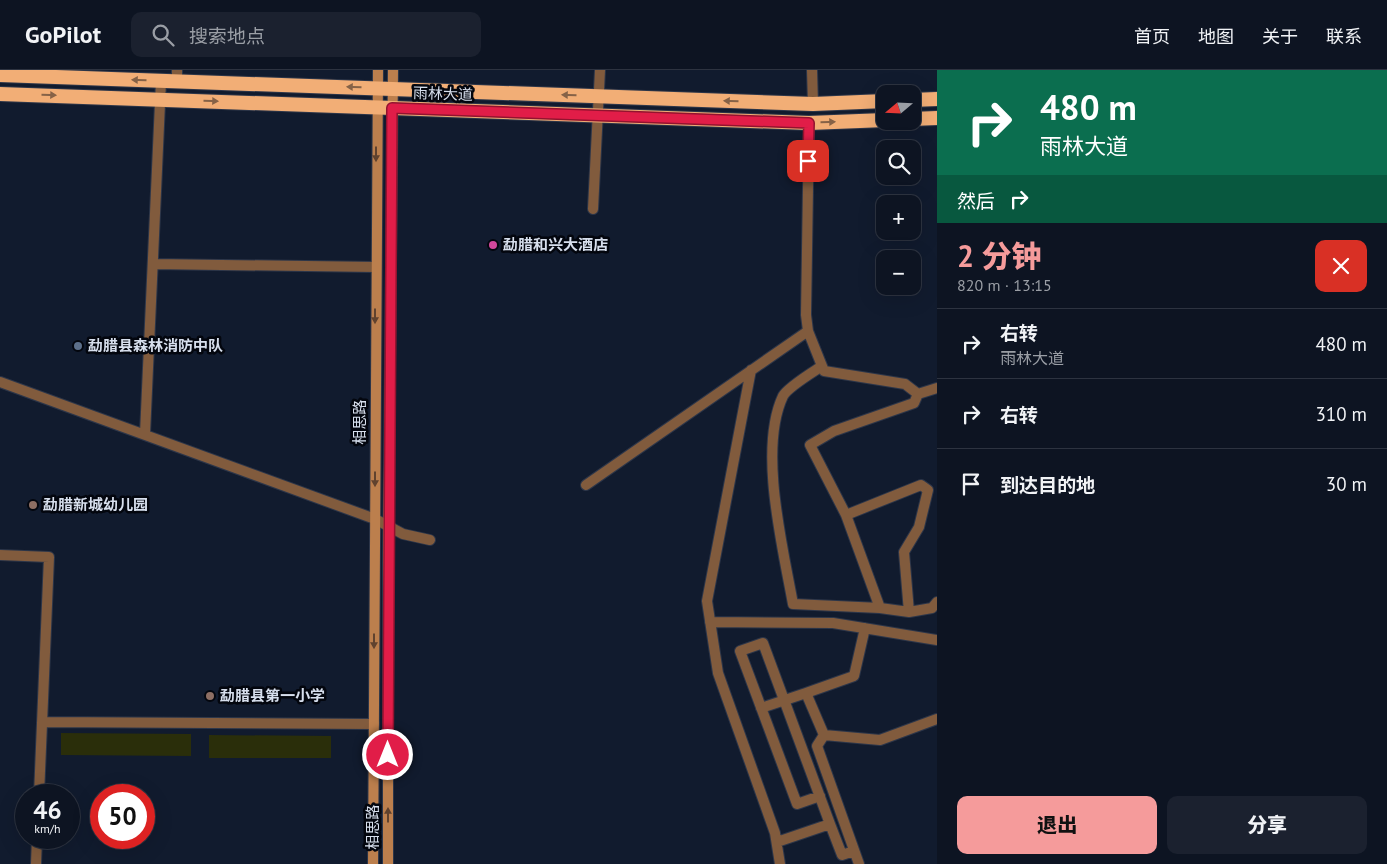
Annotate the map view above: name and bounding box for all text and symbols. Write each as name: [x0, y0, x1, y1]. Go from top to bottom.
search box: [131, 12, 481, 57]
text: GoPilot: [25, 19, 101, 50]
icon: search: [149, 21, 177, 49]
text: 搜索地点: [189, 24, 265, 48]
text: 首页: [1134, 25, 1170, 48]
text: 地图: [1198, 25, 1234, 48]
text: 关于: [1262, 25, 1298, 48]
text: 联系: [1326, 25, 1362, 48]
one-way arrow: [131, 75, 147, 83]
one-way arrow: [346, 83, 362, 91]
street label: 雨林大道: [413, 83, 473, 104]
text: 480 m: [1040, 84, 1137, 130]
north arrow: [876, 85, 921, 130]
map controls: [876, 85, 921, 295]
icon: right: [957, 90, 1022, 155]
one-way arrow: [561, 91, 577, 99]
one-way arrow: [41, 92, 57, 100]
one-way arrow: [723, 97, 739, 105]
one-way arrow: [203, 98, 219, 106]
one-way arrow: [820, 118, 836, 126]
text: 雨林大道: [1040, 132, 1128, 160]
pin: [787, 140, 829, 182]
button: search: [876, 140, 921, 185]
one-way arrow: [372, 146, 380, 162]
icon: arrive: [794, 147, 822, 175]
icon: right: [1005, 185, 1033, 213]
text: 然后: [957, 189, 995, 213]
button: +: [876, 195, 921, 240]
place label: 勐腊和兴大酒店: [503, 235, 608, 254]
text: 2 分钟: [957, 236, 1042, 275]
marker: 勐腊和兴大酒店: [487, 239, 499, 251]
button: close: [1315, 240, 1367, 292]
button: −: [876, 250, 921, 295]
text: 820 m · 13:15: [957, 275, 1052, 295]
one-way arrow: [371, 308, 379, 324]
text: 右转: [1000, 321, 1038, 345]
icon: right: [957, 330, 985, 358]
text: 480 m: [1315, 332, 1367, 356]
place label: 勐腊县森林消防中队: [88, 336, 223, 355]
marker: 勐腊县森林消防中队: [72, 340, 84, 352]
text: 雨林大道: [1000, 348, 1064, 368]
street label: 相思路: [350, 399, 369, 445]
icon: right: [957, 400, 985, 428]
text: 310 m: [1315, 402, 1367, 426]
text: 右转: [1000, 403, 1038, 427]
icon: arrive: [957, 470, 985, 498]
one-way arrow: [371, 471, 379, 487]
text: 30 m: [1326, 472, 1367, 496]
text: 到达目的地: [1000, 473, 1095, 497]
place label: 勐腊新城幼儿园: [43, 495, 148, 514]
marker: 勐腊新城幼儿园: [27, 499, 39, 511]
one-way arrow: [370, 633, 378, 649]
place label: 勐腊县第一小学: [220, 686, 325, 705]
marker: 勐腊县第一小学: [204, 690, 216, 702]
position arrow: [361, 728, 413, 780]
speed limit sign: 50: [90, 784, 155, 849]
text: 46: [33, 794, 62, 826]
button: 退出: [957, 796, 1157, 854]
button: 分享: [1167, 796, 1367, 854]
street label: 相思路: [363, 804, 382, 850]
one-way arrow: [384, 807, 392, 823]
text: km/h: [34, 821, 61, 836]

